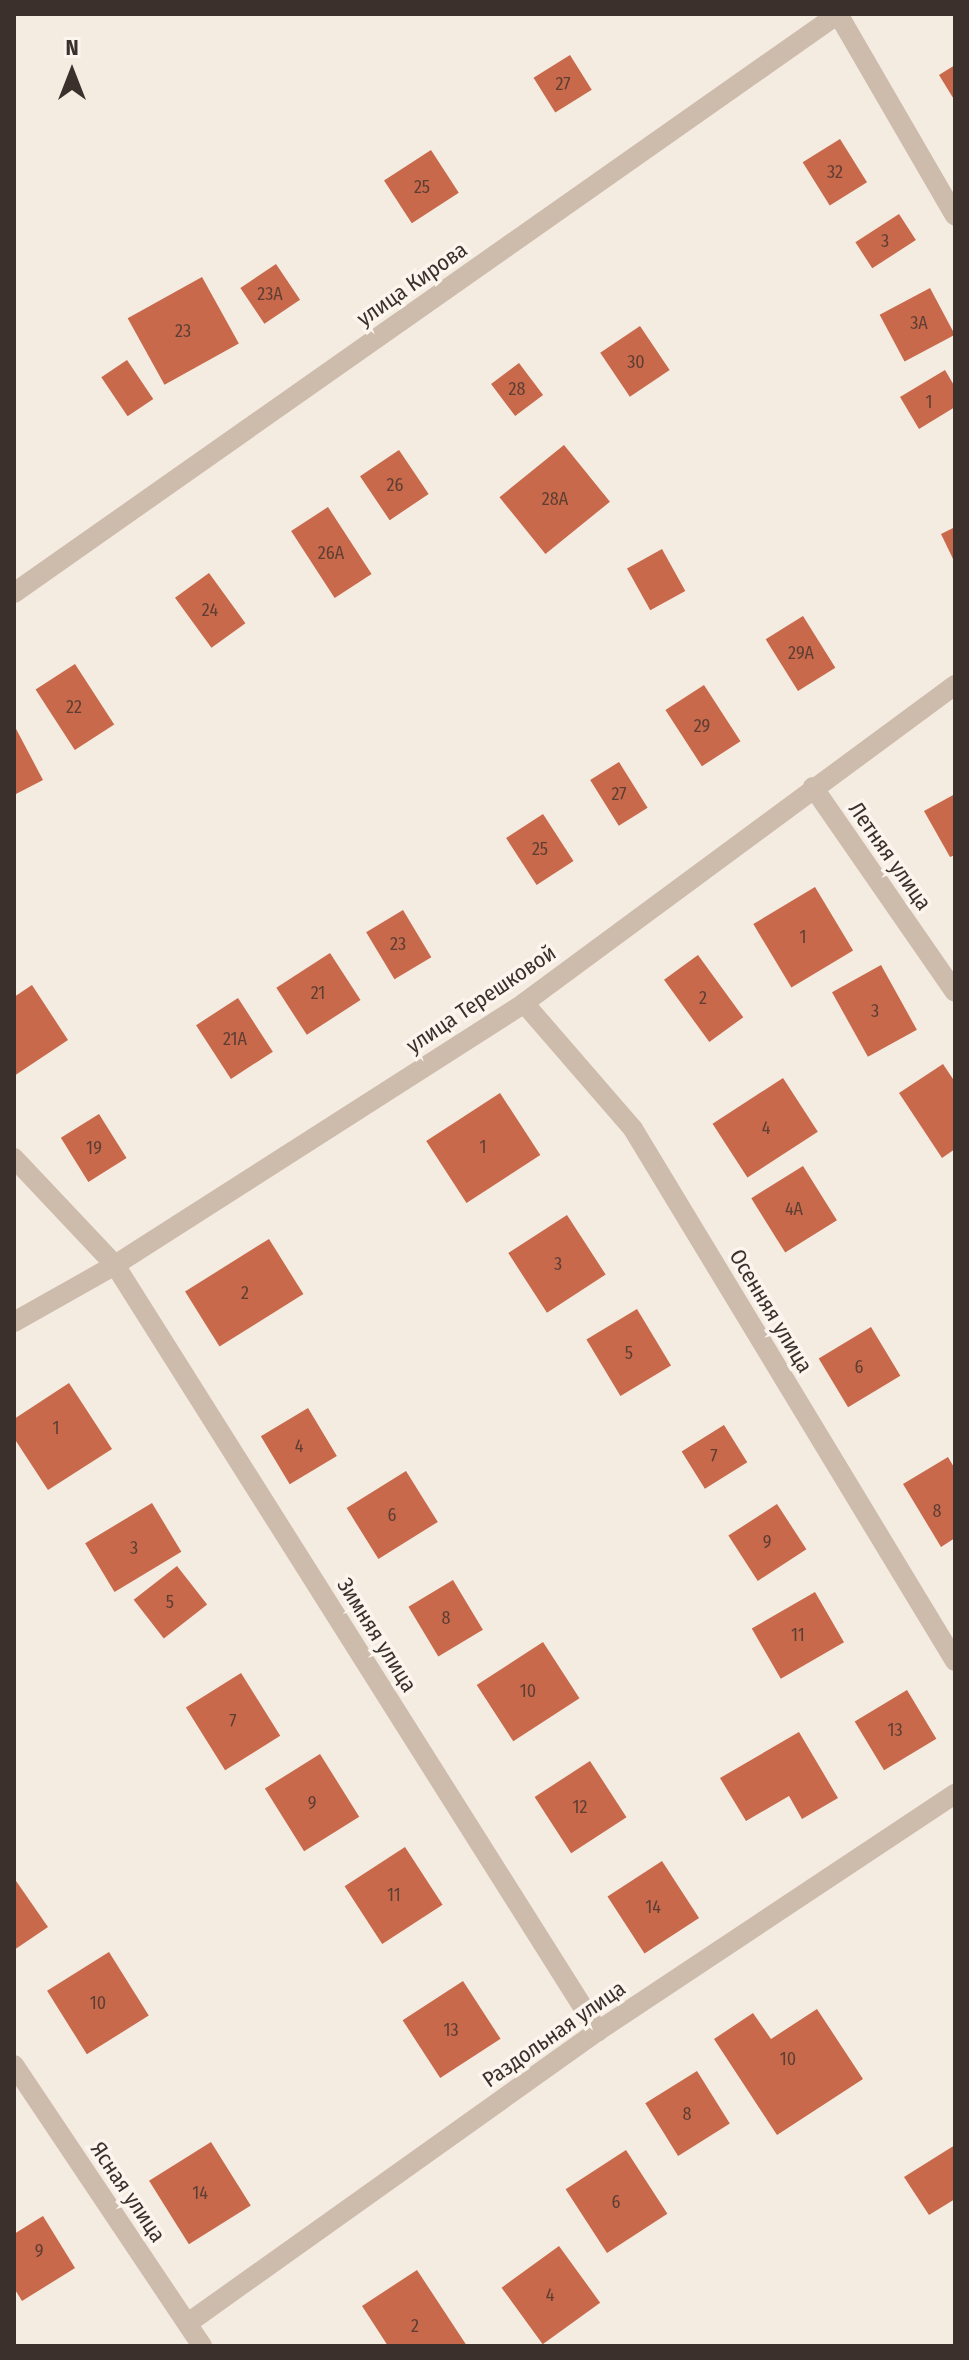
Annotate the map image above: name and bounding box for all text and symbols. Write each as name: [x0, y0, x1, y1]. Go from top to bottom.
north arrow: [32, 32, 112, 112]
text: N: [65, 34, 79, 61]
house number: 27: [555, 73, 571, 95]
house number: 32: [827, 161, 843, 183]
house number: 25: [414, 176, 430, 198]
house number: 3: [881, 230, 889, 252]
street label: улица Кирова: [352, 236, 472, 332]
house number: 23А: [257, 283, 283, 305]
house number: 3А: [910, 312, 928, 334]
house number: 23: [175, 320, 191, 342]
house number: 30: [627, 351, 645, 373]
house number: 28: [509, 378, 525, 400]
house number: 1: [925, 391, 933, 413]
house number: 26: [387, 474, 403, 496]
house number: 28А: [542, 488, 568, 510]
house number: 26А: [318, 542, 344, 564]
house number: 24: [202, 599, 218, 621]
house number: 29А: [788, 642, 814, 664]
house number: 22: [66, 696, 82, 718]
house number: 29: [694, 715, 710, 737]
house number: 27: [611, 783, 627, 805]
street label: Летняя улица: [843, 797, 937, 915]
house number: 25: [532, 838, 548, 860]
house number: 1: [799, 926, 807, 948]
house number: 23: [390, 933, 406, 955]
street label: улица Терешковой: [401, 939, 561, 1059]
house number: 21: [311, 982, 325, 1004]
house number: 2: [699, 987, 707, 1009]
house number: 3: [871, 1000, 879, 1022]
house number: 21А: [223, 1028, 247, 1050]
house number: 4: [762, 1117, 770, 1139]
house number: 1: [479, 1136, 487, 1158]
house number: 19: [86, 1137, 102, 1159]
house number: 4А: [785, 1198, 803, 1220]
street label: Осенняя улица: [724, 1245, 818, 1377]
house number: 3: [554, 1253, 562, 1275]
house number: 2: [241, 1282, 249, 1304]
house number: 5: [625, 1342, 633, 1364]
house number: 6: [855, 1356, 863, 1378]
house number: 1: [52, 1417, 60, 1439]
house number: 4: [295, 1435, 303, 1457]
house number: 7: [710, 1445, 718, 1467]
house number: 8: [933, 1500, 941, 1522]
house number: 6: [388, 1504, 396, 1526]
house number: 9: [763, 1531, 771, 1553]
house number: 3: [130, 1537, 138, 1559]
street label: Зимняя улица: [332, 1573, 422, 1697]
house number: 5: [166, 1591, 174, 1613]
house number: 8: [442, 1607, 450, 1629]
house number: 11: [791, 1624, 805, 1646]
house number: 10: [520, 1680, 536, 1702]
house number: 7: [229, 1710, 237, 1732]
house number: 13: [887, 1719, 903, 1741]
house number: 9: [308, 1792, 316, 1814]
house number: 12: [573, 1796, 587, 1818]
house number: 11: [387, 1884, 401, 1906]
house number: 14: [645, 1896, 661, 1918]
street label: Раздольная улица: [477, 1975, 631, 2093]
house number: 10: [90, 1992, 106, 2014]
house number: 13: [443, 2019, 459, 2041]
house number: 10: [780, 2048, 796, 2070]
house number: 8: [683, 2103, 691, 2125]
street label: Ясная улица: [85, 2137, 171, 2247]
house number: 14: [192, 2182, 208, 2204]
house number: 6: [612, 2191, 620, 2213]
house number: 9: [35, 2240, 43, 2262]
house number: 4: [546, 2284, 554, 2306]
house number: 2: [411, 2315, 419, 2337]

